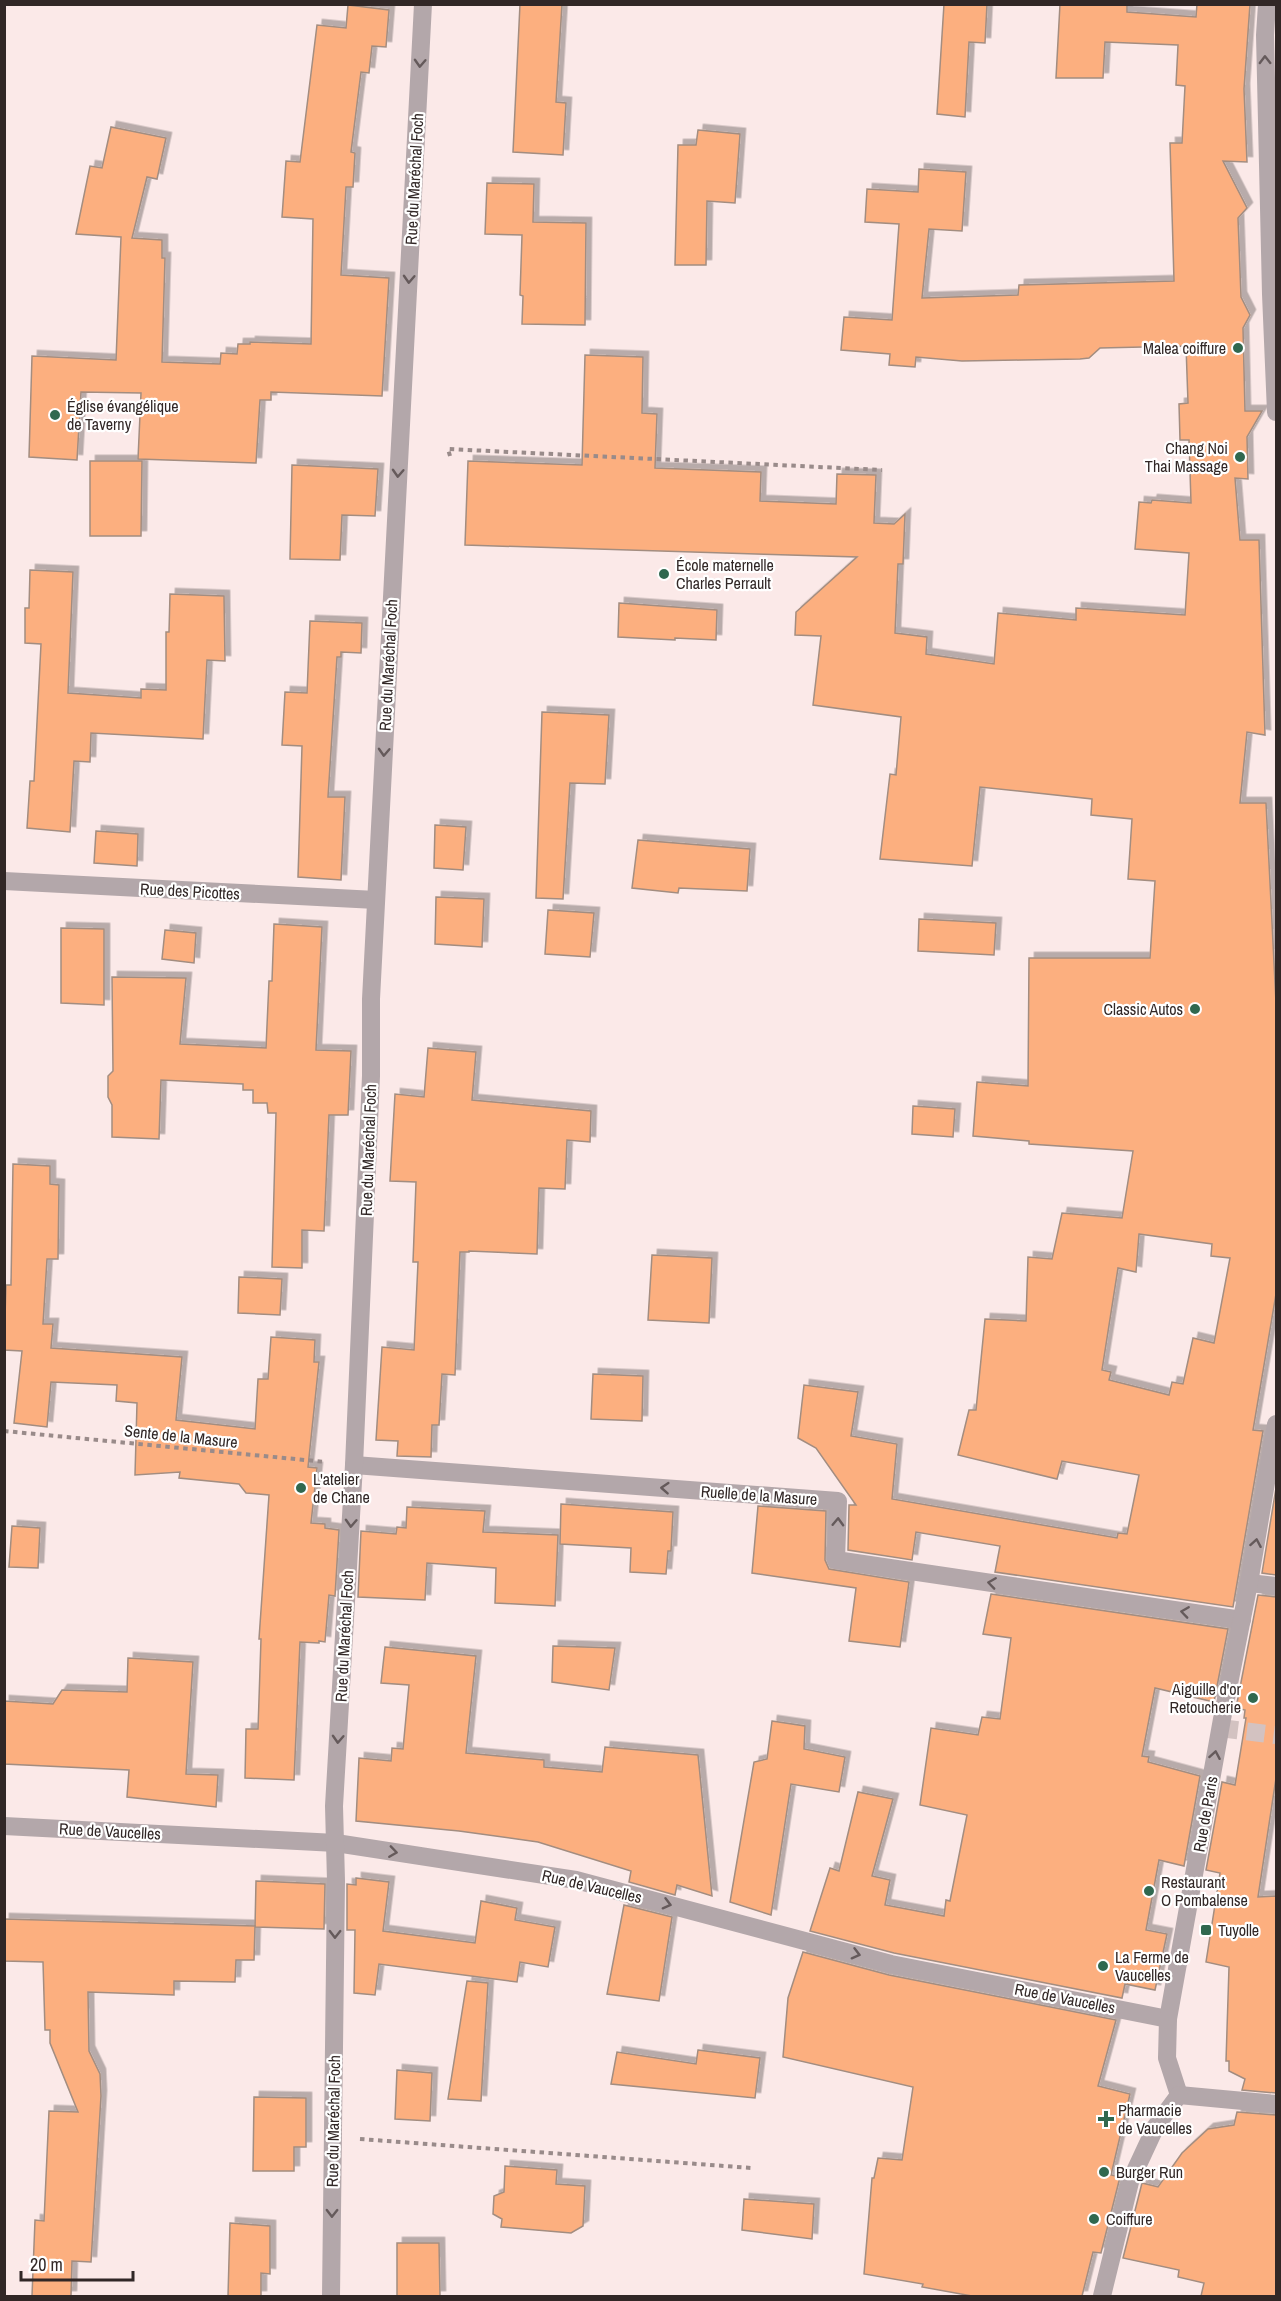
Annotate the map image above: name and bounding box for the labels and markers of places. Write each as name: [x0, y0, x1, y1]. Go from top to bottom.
place label: Malea coiffure: [1143, 337, 1226, 359]
marker: Malea coiffure: [1231, 341, 1245, 355]
place label: Église évangélique de Taverny: [67, 395, 179, 435]
marker: Église évangélique de Taverny: [48, 408, 62, 422]
place label: Chang Noi Thai Massage: [1145, 437, 1228, 477]
marker: Chang Noi Thai Massage: [1233, 450, 1247, 464]
place label: École maternelle Charles Perrault: [676, 554, 774, 594]
marker: École maternelle Charles Perrault: [657, 567, 671, 581]
place label: Classic Autos: [1104, 998, 1183, 1020]
marker: Classic Autos: [1188, 1002, 1202, 1016]
place label: L'atelier de Chane: [313, 1468, 370, 1508]
marker: L'atelier de Chane: [294, 1481, 308, 1495]
place label: Aiguille d'or Retoucherie: [1170, 1678, 1242, 1718]
marker: Aiguille d'or Retoucherie: [1246, 1691, 1260, 1705]
place label: Restaurant O Pombalense: [1161, 1871, 1248, 1911]
marker: Restaurant O Pombalense: [1142, 1884, 1156, 1898]
place label: Tuyolle: [1218, 1919, 1259, 1941]
marker: Tuyolle: [1199, 1923, 1213, 1937]
place label: La Ferme de Vaucelles: [1115, 1946, 1189, 1986]
marker: La Ferme de Vaucelles: [1096, 1959, 1110, 1973]
place label: Pharmacie de Vaucelles: [1118, 2099, 1192, 2139]
marker: Pharmacie de Vaucelles: [1099, 2112, 1113, 2126]
place label: Burger Run: [1116, 2161, 1183, 2183]
marker: Burger Run: [1097, 2165, 1111, 2179]
place label: Coiffure: [1106, 2208, 1152, 2230]
marker: Coiffure: [1087, 2212, 1101, 2226]

